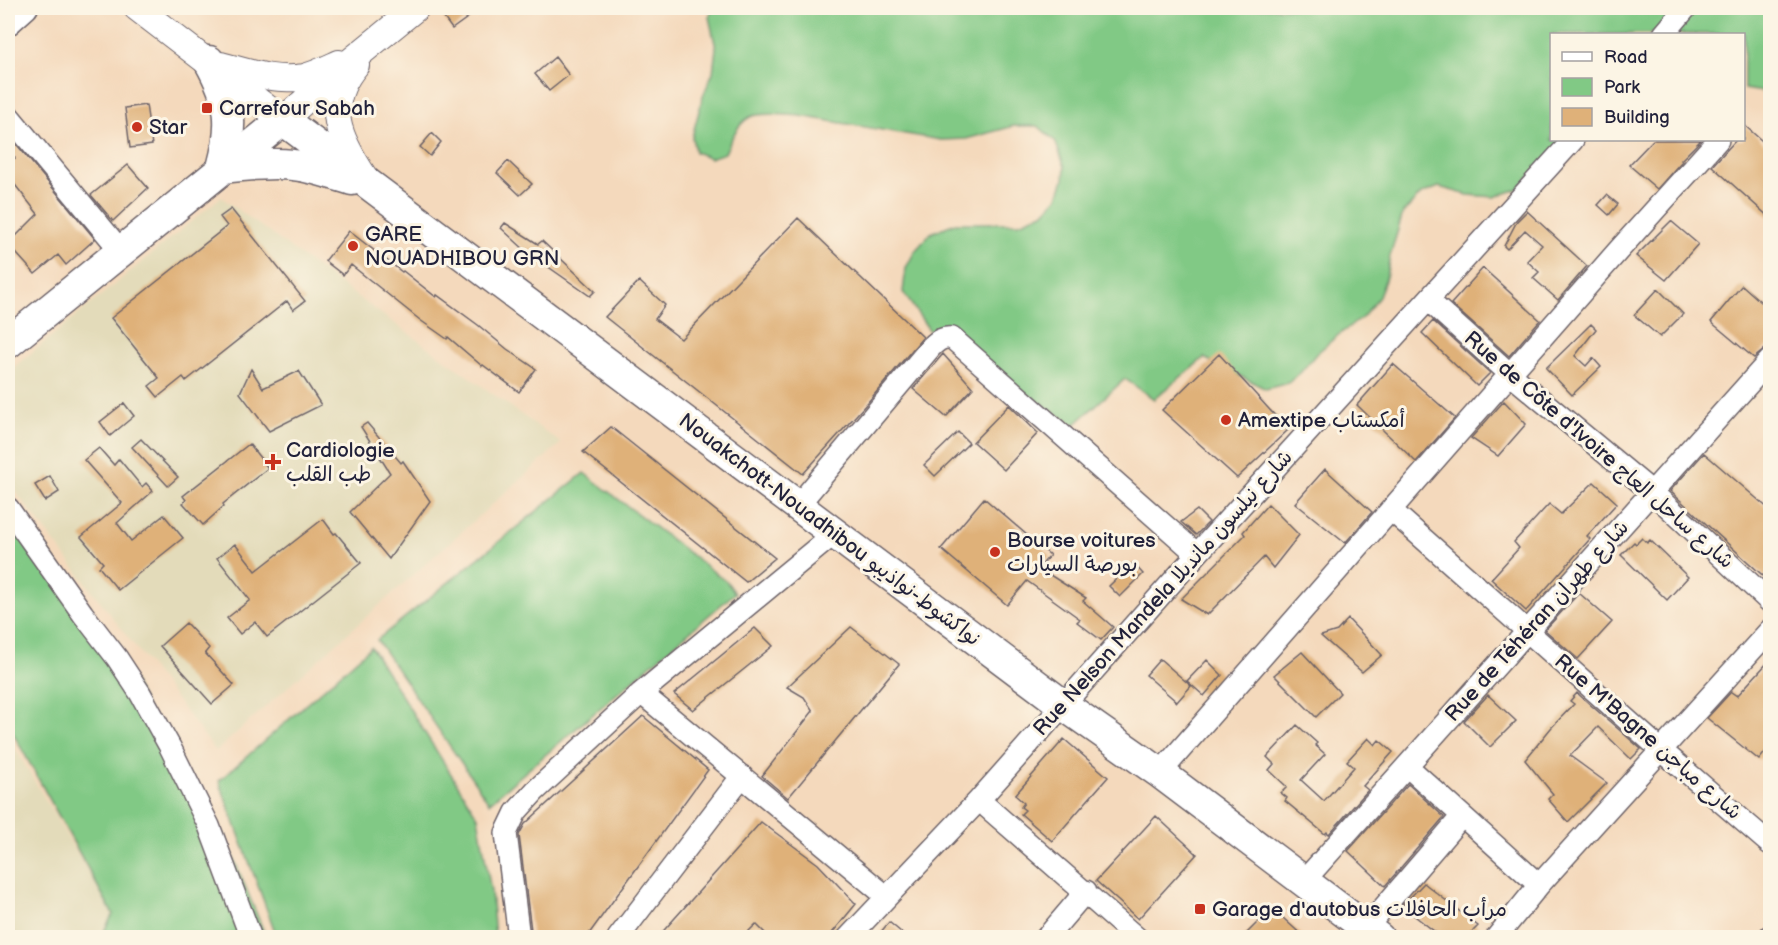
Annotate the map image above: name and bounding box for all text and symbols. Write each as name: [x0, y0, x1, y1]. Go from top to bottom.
legend: [1550, 33, 1745, 141]
text: Road: [1604, 47, 1648, 68]
text: Park: [1604, 77, 1640, 98]
place label: Carrefour Sabah: [219, 96, 375, 121]
marker: Carrefour Sabah: [200, 101, 214, 115]
text: Building: [1604, 107, 1670, 128]
place label: Star: [149, 115, 187, 140]
marker: Star: [130, 120, 144, 134]
place label: GARE NOUADHIBOU GRN: [365, 222, 560, 271]
marker: GARE NOUADHIBOU GRN: [346, 239, 360, 253]
street label: Rue de Côte d'Ivoire شارع ساحل العاج: [1458, 326, 1739, 576]
street label: Nouakchott-Nouadhibou نواكشوط-نواذيبو: [673, 408, 986, 653]
place label: Amextipe أمكستاب: [1238, 408, 1405, 433]
marker: Amextipe أمكستاب: [1219, 413, 1233, 427]
place label: Cardiologie طب القلب: [286, 438, 395, 487]
street label: Rue Nelson Mandela شارع نيلسون مانديلا: [1028, 445, 1299, 742]
marker: Cardiologie طب القلب: [264, 453, 282, 471]
street label: Rue de Téhéran شارع طهران: [1440, 515, 1635, 728]
place label: Bourse voitures بورصة السيارات: [1007, 528, 1156, 577]
marker: Bourse voitures بورصة السيارات: [988, 545, 1002, 559]
street label: Rue M'Bagne شارع مباجن: [1548, 649, 1747, 827]
place label: Garage d'autobus مرأب الحافلات: [1212, 897, 1507, 922]
marker: Garage d'autobus مرأب الحافلات: [1193, 902, 1207, 916]

